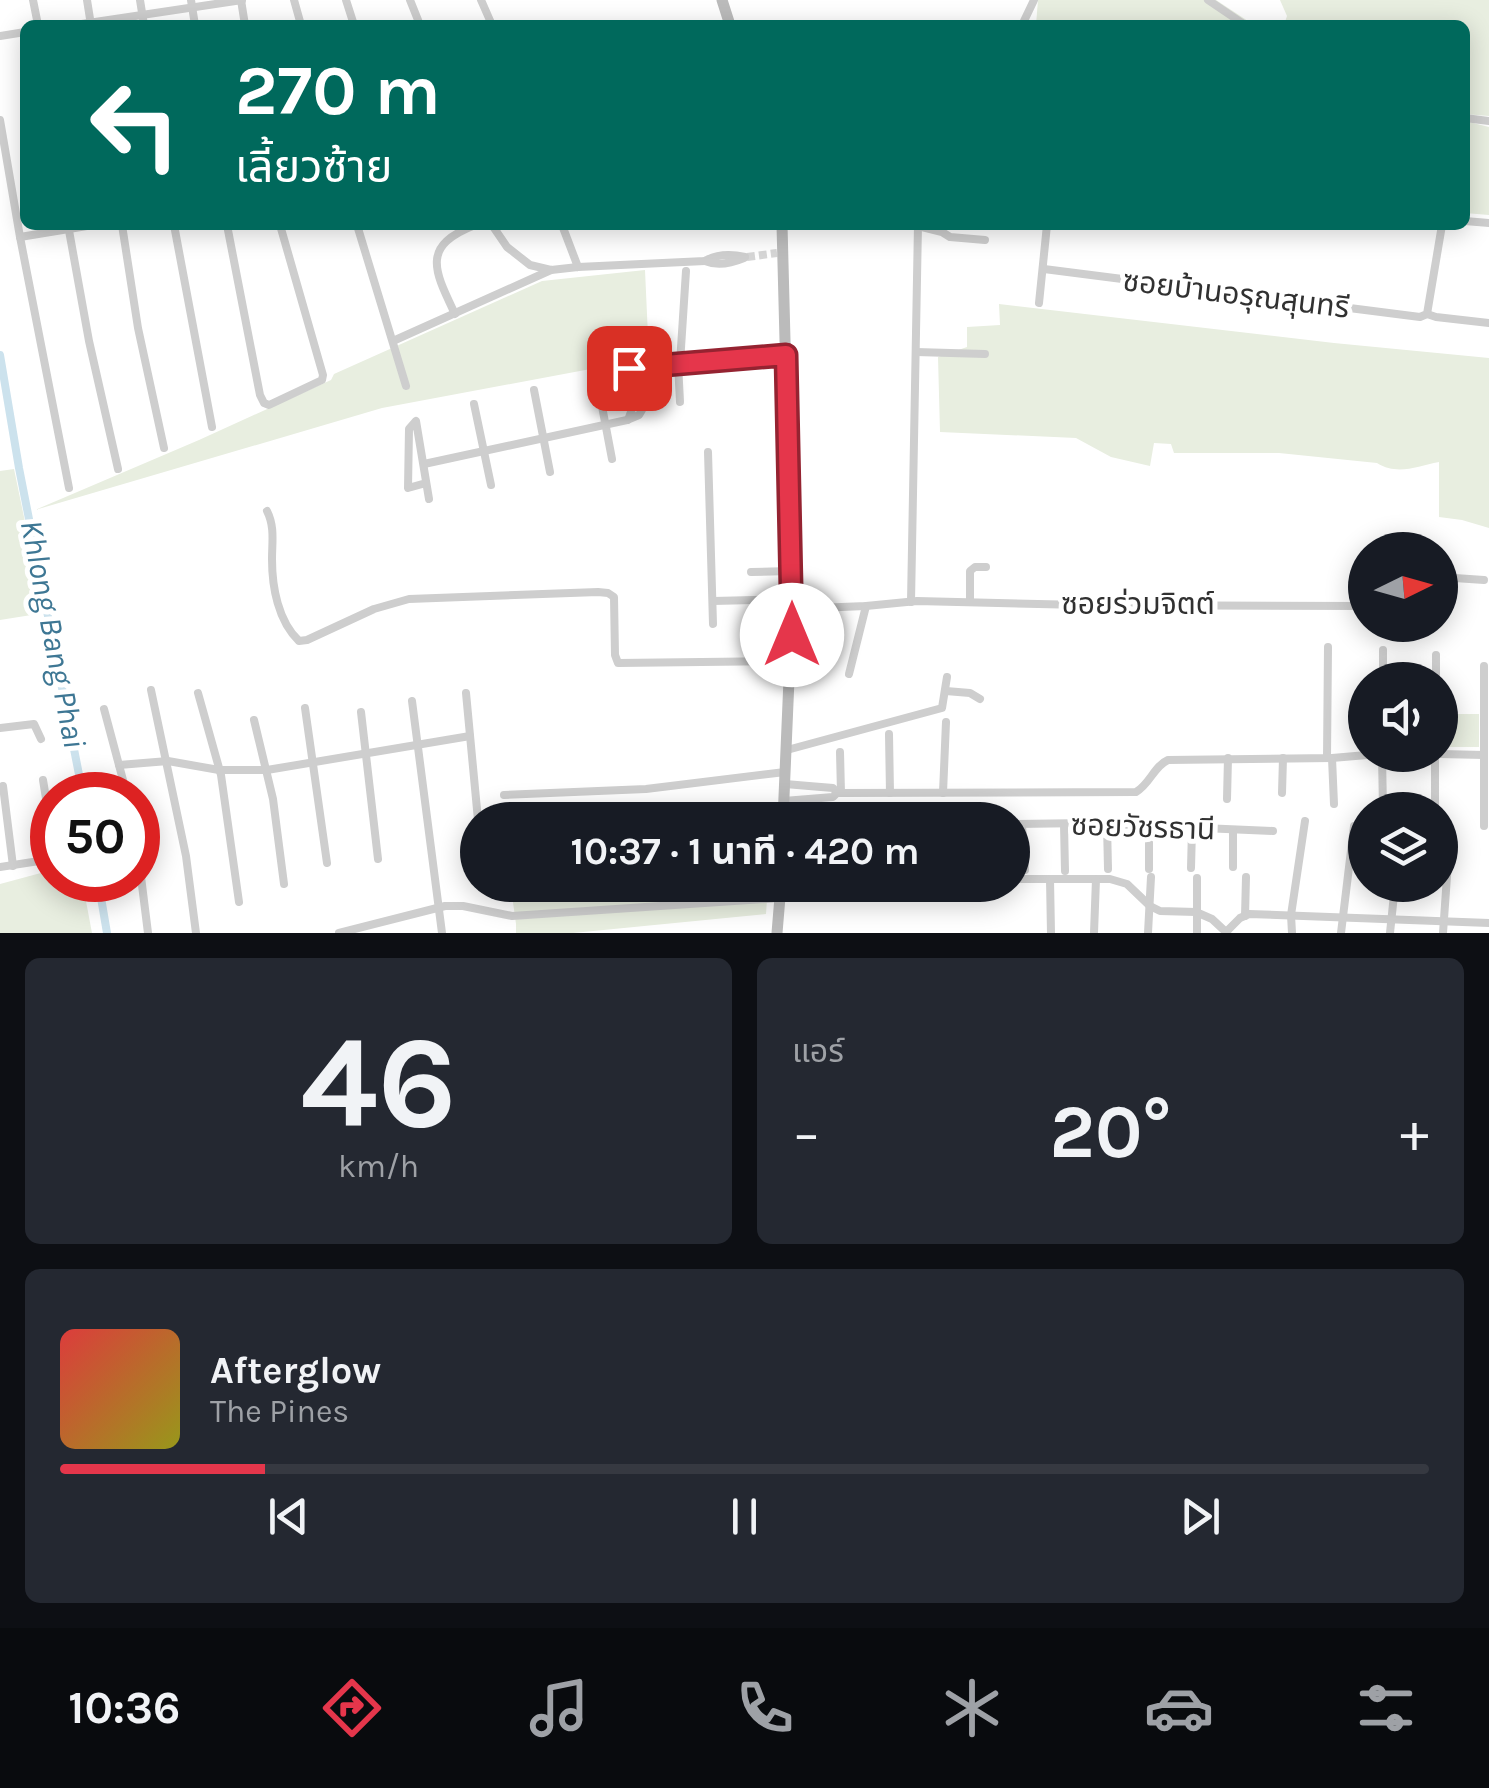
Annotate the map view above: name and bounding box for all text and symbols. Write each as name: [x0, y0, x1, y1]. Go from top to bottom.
text: 270 m: [235, 50, 441, 132]
icon: left: [70, 60, 200, 190]
text: เลี้ยวซ้าย: [235, 141, 392, 193]
street label: ซอยบ้านอรุณสุนทรี: [1121, 262, 1351, 326]
pin: [587, 326, 672, 411]
icon: arrive: [602, 341, 657, 396]
water label: Khlong Bang Phai: [13, 517, 93, 751]
north arrow: [1348, 532, 1458, 642]
map controls: [1348, 532, 1458, 902]
position arrow: [740, 583, 844, 687]
street label: ซอยร่วมจิตต์: [1061, 586, 1215, 622]
button: sound: [1348, 662, 1458, 772]
speed limit sign: 50: [30, 772, 160, 902]
button: layers: [1348, 792, 1458, 902]
street label: ซอยวัชรธานี: [1070, 806, 1216, 848]
text: 10:37 · 1 นาที · 420 m: [570, 829, 920, 874]
text: 46: [300, 1007, 457, 1159]
text: แอร์: [792, 1033, 844, 1070]
text: 20°: [1050, 1088, 1171, 1176]
text: −: [792, 1101, 821, 1165]
text: +: [1400, 1101, 1429, 1165]
text: km/h: [338, 1148, 419, 1185]
text: Afterglow: [210, 1348, 381, 1393]
text: The Pines: [210, 1393, 349, 1430]
icon: previous: [261, 1489, 316, 1544]
icon: pause: [717, 1489, 772, 1544]
icon: next: [1173, 1489, 1228, 1544]
icon: directions: [317, 1673, 387, 1743]
icon: music: [524, 1673, 594, 1743]
icon: phone: [730, 1673, 800, 1743]
icon: climate: [937, 1673, 1007, 1743]
icon: car: [1144, 1673, 1214, 1743]
icon: filters: [1351, 1673, 1421, 1743]
text: 10:36: [68, 1682, 180, 1734]

